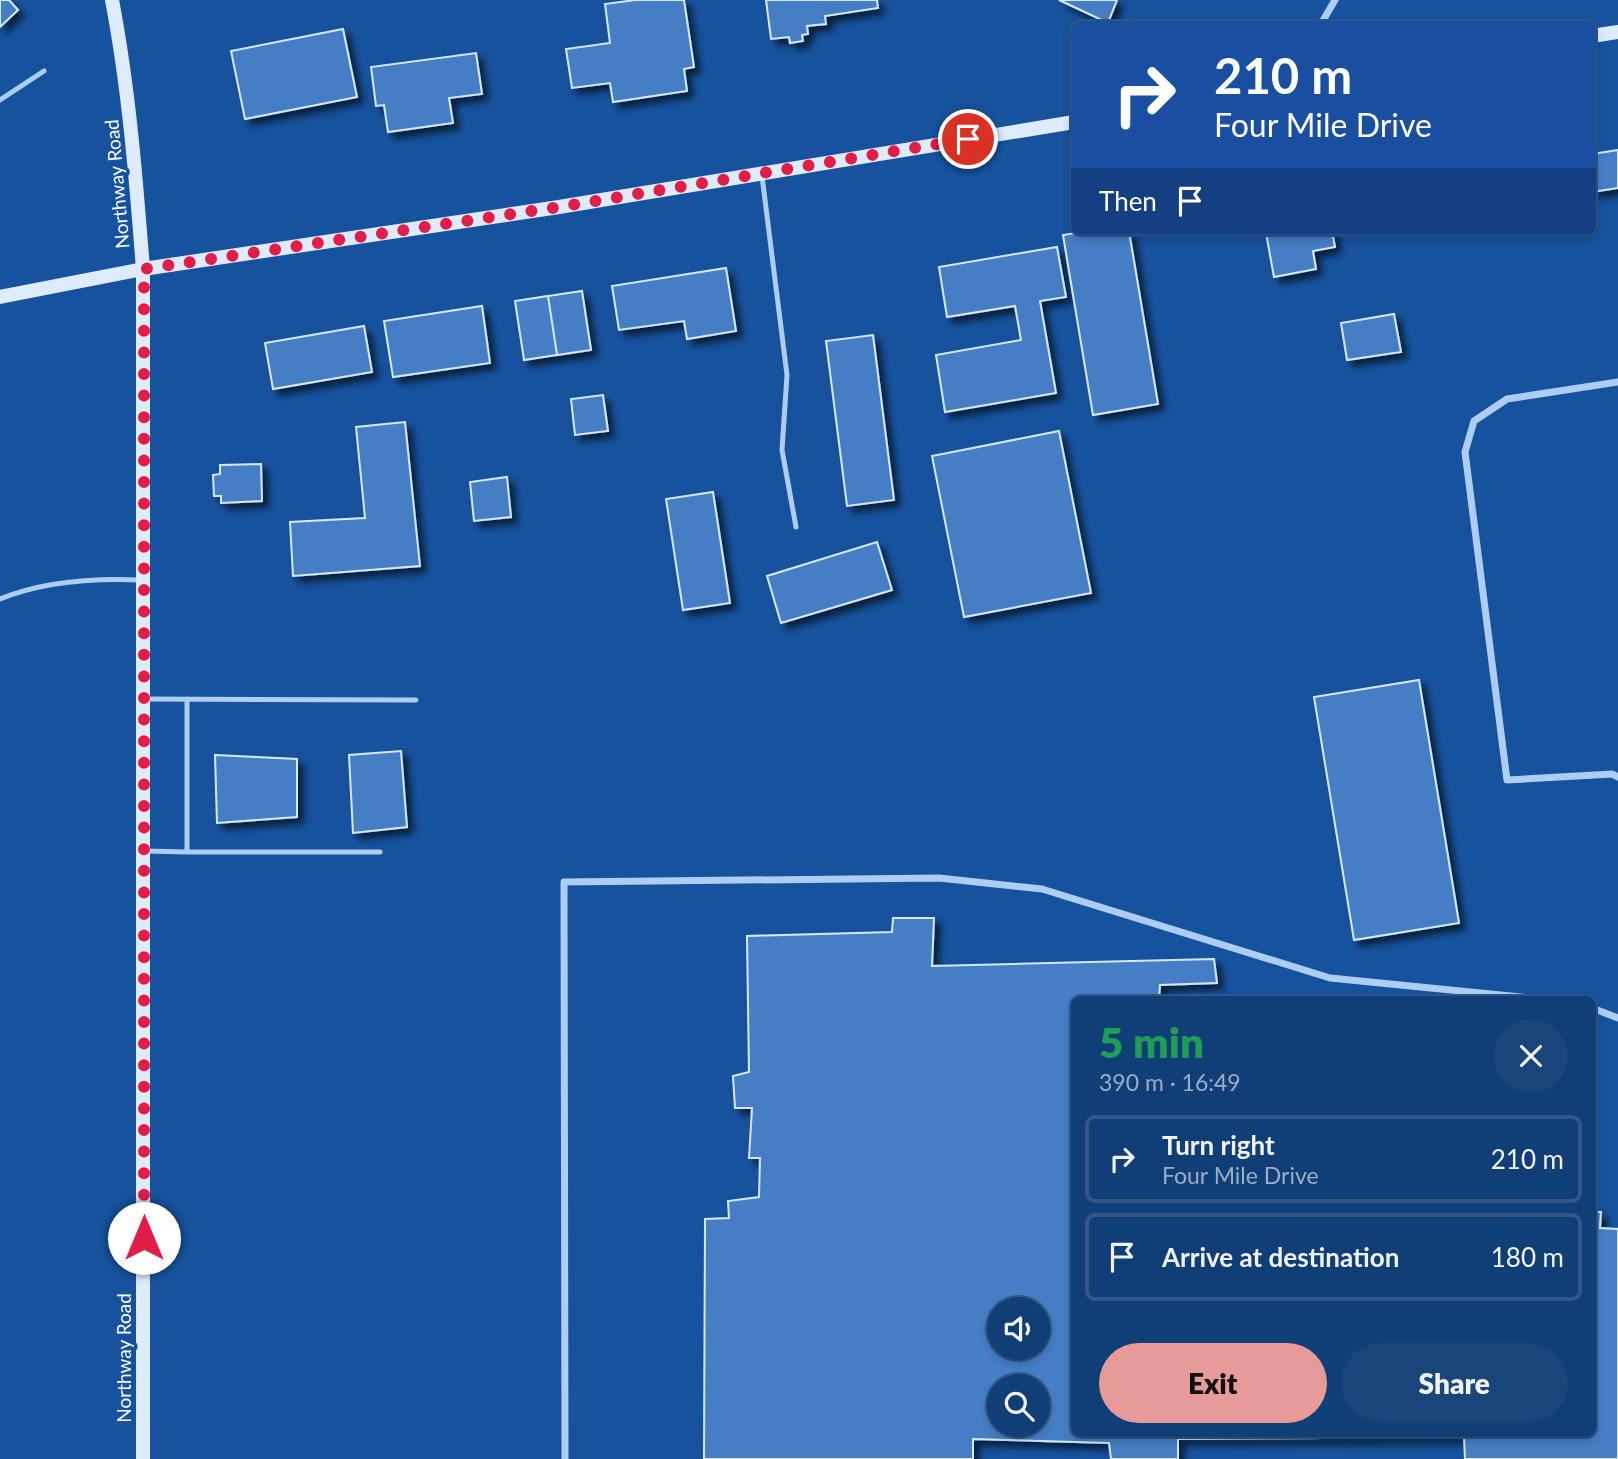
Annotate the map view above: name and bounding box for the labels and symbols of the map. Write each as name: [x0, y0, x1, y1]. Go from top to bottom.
pin: [938, 109, 998, 169]
street label: Northway Road: [99, 118, 134, 250]
position arrow: [107, 1201, 181, 1275]
street label: Northway Road: [112, 1293, 135, 1423]

